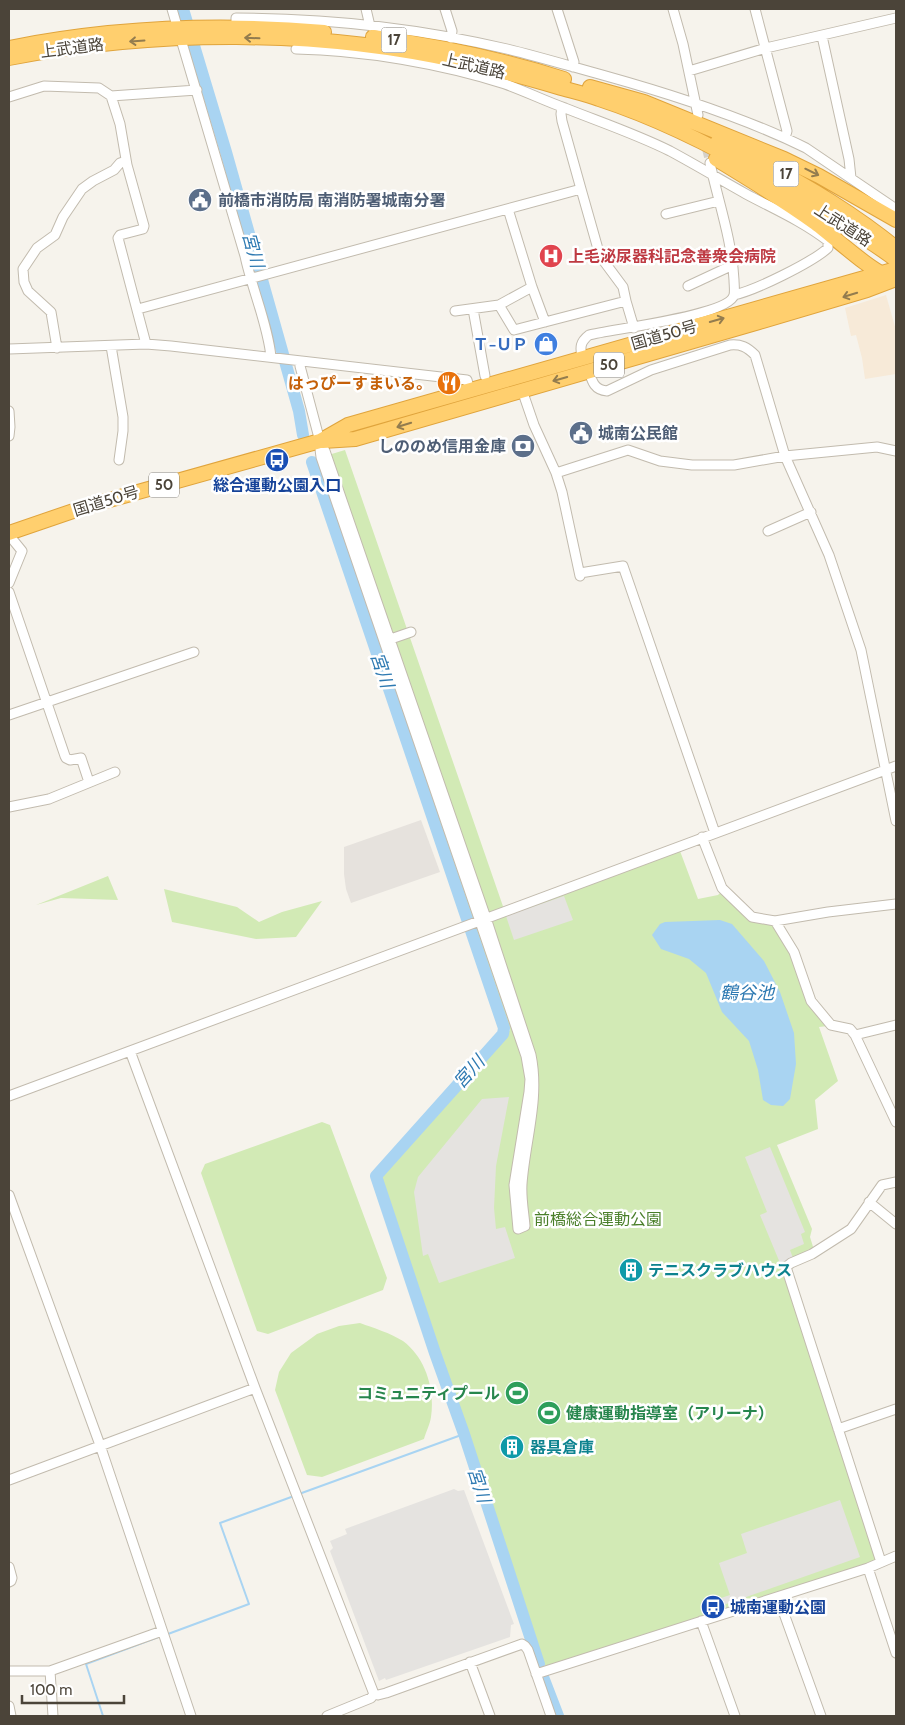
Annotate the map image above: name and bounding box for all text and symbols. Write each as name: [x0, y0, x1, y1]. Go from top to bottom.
road number: 17: [382, 28, 406, 52]
one-way arrow: [244, 33, 260, 43]
street label: 上武道路: [39, 35, 105, 61]
one-way arrow: [129, 37, 145, 46]
street label: 上武道路: [441, 50, 507, 82]
road number: 17: [774, 162, 798, 186]
one-way arrow: [804, 168, 819, 178]
public building icon: 前橋市消防局 南消防署城南分署: [187, 187, 213, 213]
place label: 前橋市消防局 南消防署城南分署: [218, 191, 446, 210]
street label: 上武道路: [811, 200, 875, 250]
water label: 宮川: [238, 230, 269, 272]
hospital icon: 上毛泌尿器科記念善衆会病院: [538, 243, 564, 269]
place label: 上毛泌尿器科記念善衆会病院: [568, 247, 776, 266]
one-way arrow: [843, 290, 859, 300]
one-way arrow: [709, 315, 725, 324]
street label: 国道50号: [629, 317, 699, 353]
shop icon: Ｔ−ＵＰ: [533, 331, 559, 357]
place label: Ｔ−ＵＰ: [473, 335, 528, 354]
road number: 50: [594, 352, 624, 378]
restaurant icon: はっぴーすまいる。: [436, 370, 462, 396]
place label: はっぴーすまいる。: [288, 374, 432, 393]
one-way arrow: [552, 375, 568, 385]
one-way arrow: [396, 420, 412, 430]
public building icon: 城南公民館: [568, 420, 594, 446]
place label: 城南公民館: [598, 424, 678, 443]
bank icon: しののめ信用金庫: [510, 433, 536, 459]
place label: しののめ信用金庫: [378, 437, 506, 456]
bus stop icon: 総合運動公園入口: [264, 447, 290, 473]
road number: 50: [149, 472, 179, 498]
place label: 総合運動公園入口: [213, 476, 341, 495]
street label: 国道50号: [71, 482, 141, 520]
water label: 宮川: [366, 649, 399, 692]
water label: 鶴谷池: [720, 982, 776, 1004]
water label: 宮川: [449, 1050, 491, 1093]
park label: 前橋総合運動公園: [534, 1210, 662, 1229]
building icon: テニスクラブハウス: [618, 1257, 644, 1283]
place label: テニスクラブハウス: [648, 1261, 792, 1280]
sports icon: コミュニティプール: [504, 1380, 530, 1406]
place label: コミュニティプール: [357, 1384, 500, 1403]
sports icon: 健康運動指導室（アリーナ）: [536, 1400, 562, 1426]
place label: 健康運動指導室（アリーナ）: [566, 1404, 774, 1423]
building icon: 器具倉庫: [499, 1434, 525, 1460]
place label: 器具倉庫: [530, 1438, 594, 1457]
water label: 宮川: [463, 1464, 496, 1507]
bus stop icon: 城南運動公園: [700, 1594, 726, 1620]
place label: 城南運動公園: [730, 1598, 826, 1617]
scale bar: [22, 1672, 125, 1704]
text: 100 m: [30, 1681, 72, 1699]

